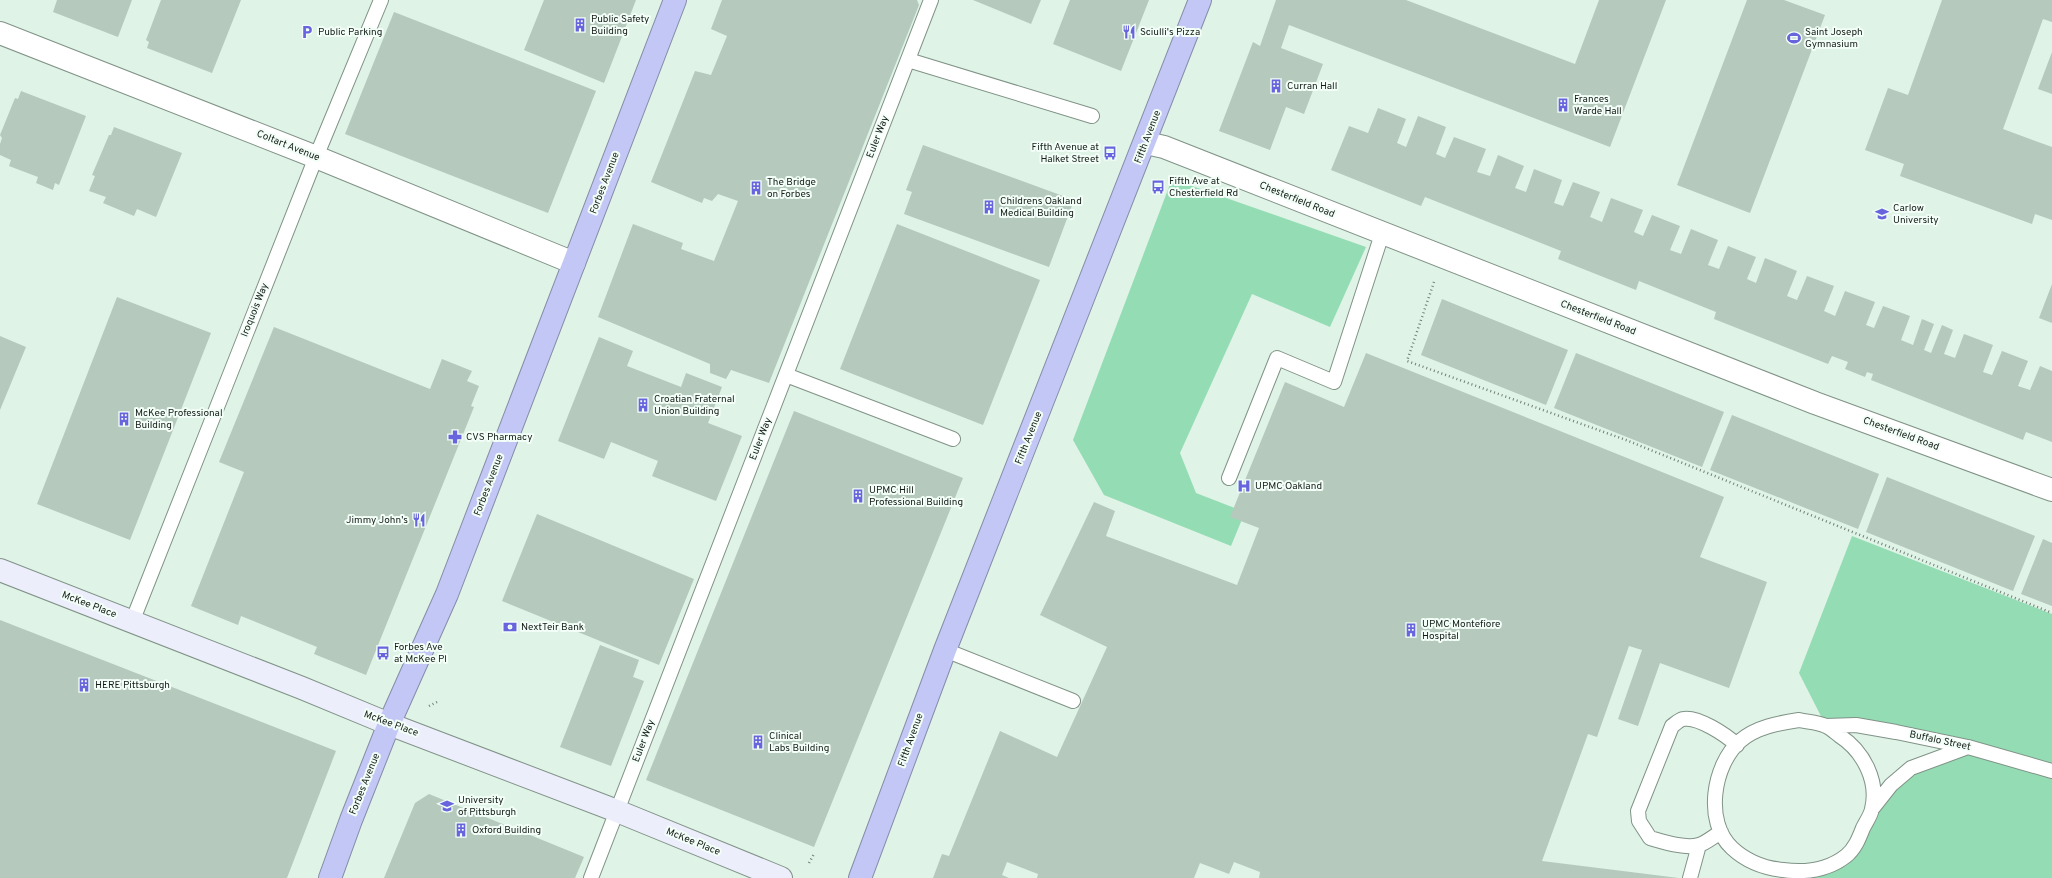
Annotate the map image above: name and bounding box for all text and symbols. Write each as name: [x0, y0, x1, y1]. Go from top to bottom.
place label: Public Safety Building: [591, 13, 649, 38]
building icon: Public Safety Building: [572, 17, 588, 33]
parking icon: Public Parking: [299, 24, 315, 40]
restaurant icon: Sciulli's Pizza: [1121, 24, 1137, 40]
place label: Public Parking: [318, 26, 383, 39]
place label: Sciulli's Pizza: [1140, 26, 1200, 39]
place label: Saint Joseph Gymnasium: [1805, 26, 1863, 51]
sports icon: Saint Joseph Gymnasium: [1786, 30, 1802, 46]
building icon: Curran Hall: [1268, 78, 1284, 94]
place label: Curran Hall: [1287, 80, 1337, 93]
place label: Frances Warde Hall: [1574, 93, 1622, 118]
building icon: Frances Warde Hall: [1555, 97, 1571, 113]
street label: Fifth Avenue: [1132, 108, 1164, 166]
street label: Euler Way: [864, 114, 892, 160]
street label: Coltart Avenue: [255, 127, 321, 165]
place label: Fifth Avenue at Halket Street: [1032, 141, 1099, 166]
bus stop icon: Fifth Avenue at Halket Street: [1102, 145, 1118, 161]
street label: Forbes Avenue: [587, 150, 623, 216]
place label: Fifth Ave at Chesterfield Rd: [1169, 175, 1238, 200]
place label: The Bridge on Forbes: [767, 176, 816, 201]
bus stop icon: Fifth Ave at Chesterfield Rd: [1150, 179, 1166, 195]
street label: Chesterfield Road: [1257, 179, 1337, 221]
building icon: The Bridge on Forbes: [748, 180, 764, 196]
place label: Childrens Oakland Medical Building: [1000, 195, 1082, 220]
building icon: Childrens Oakland Medical Building: [981, 199, 997, 215]
place label: Carlow University: [1893, 202, 1939, 227]
school or university icon: Carlow University: [1874, 206, 1890, 222]
street label: Iroquois Way: [238, 281, 272, 339]
street label: Chesterfield Road: [1558, 298, 1638, 338]
place label: Croatian Fraternal Union Building: [654, 393, 735, 418]
building icon: Croatian Fraternal Union Building: [635, 397, 651, 413]
place label: McKee Professional Building: [135, 407, 223, 432]
street label: Fifth Avenue: [1012, 410, 1046, 466]
building icon: McKee Professional Building: [116, 411, 132, 427]
street label: Chesterfield Road: [1861, 414, 1941, 454]
street label: Euler Way: [747, 416, 775, 462]
pharmacy icon: CVS Pharmacy: [447, 429, 463, 445]
place label: CVS Pharmacy: [466, 431, 533, 444]
street label: Forbes Avenue: [471, 452, 507, 518]
hospital icon: UPMC Oakland: [1236, 478, 1252, 494]
place label: UPMC Oakland: [1255, 480, 1322, 493]
place label: UPMC Hill Professional Building: [869, 484, 963, 509]
building icon: UPMC Hill Professional Building: [850, 488, 866, 504]
restaurant icon: Jimmy John's: [411, 512, 427, 528]
place label: Jimmy John's: [346, 514, 408, 527]
street label: McKee Place: [60, 589, 118, 621]
place label: UPMC Montefiore Hospital: [1422, 618, 1500, 643]
bank icon: NextTeir Bank: [502, 619, 518, 635]
place label: NextTeir Bank: [521, 621, 584, 634]
building icon: UPMC Montefiore Hospital: [1403, 622, 1419, 638]
place label: Forbes Ave at McKee Pl: [394, 641, 447, 666]
bus stop icon: Forbes Ave at McKee Pl: [375, 645, 391, 661]
building icon: HERE Pittsburgh: [76, 677, 92, 693]
place label: HERE Pittsburgh: [95, 679, 170, 692]
street label: McKee Place: [362, 708, 420, 740]
street label: Fifth Avenue: [895, 711, 927, 769]
street label: Euler Way: [630, 718, 658, 764]
street label: Buffalo Street: [1908, 728, 1972, 754]
place label: Clinical Labs Building: [769, 730, 829, 755]
building icon: Clinical Labs Building: [750, 734, 766, 750]
street label: Forbes Avenue: [347, 751, 383, 817]
place label: University of Pittsburgh: [458, 794, 516, 819]
school or university icon: University of Pittsburgh: [439, 798, 455, 814]
building icon: Oxford Building: [453, 822, 469, 838]
place label: Oxford Building: [472, 824, 541, 837]
street label: McKee Place: [664, 825, 722, 859]

